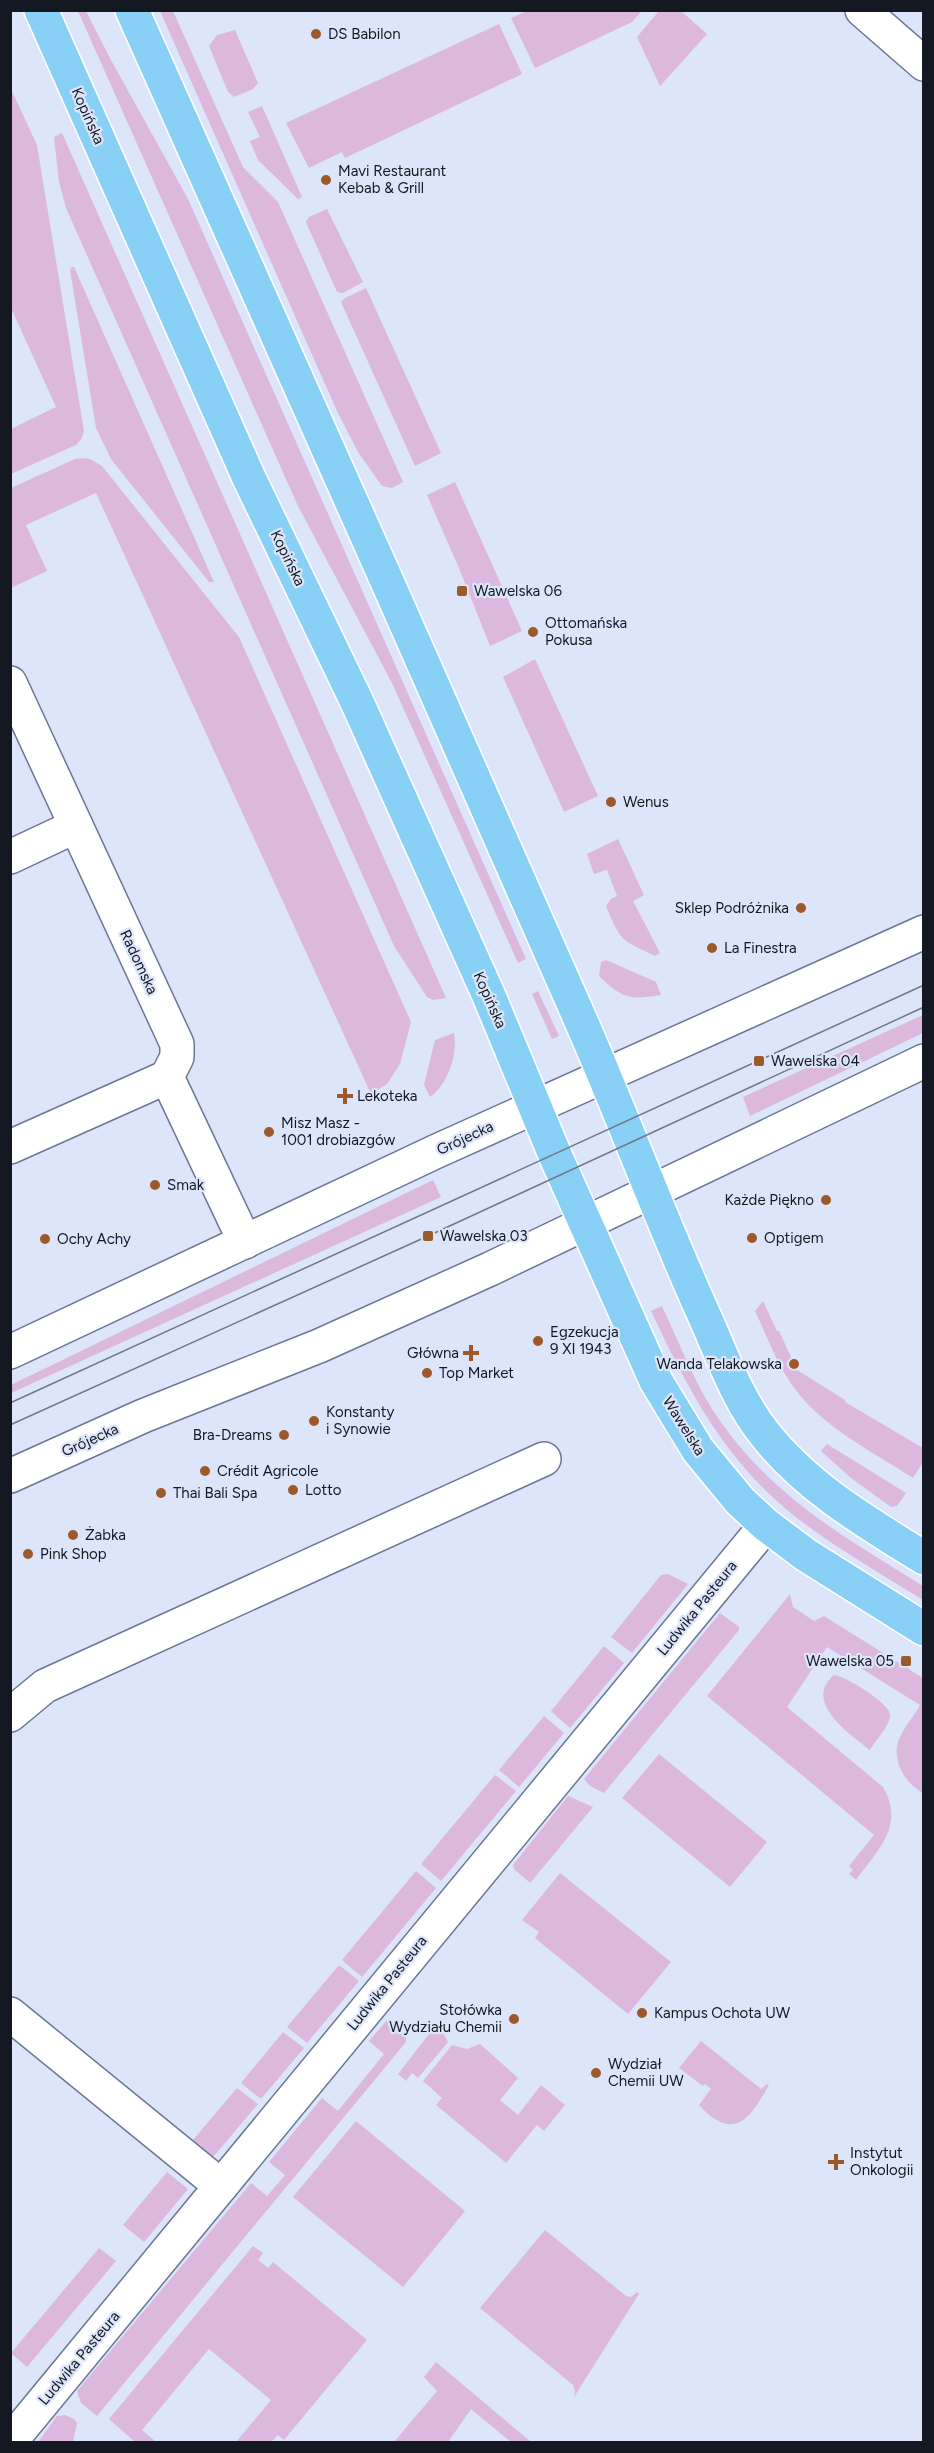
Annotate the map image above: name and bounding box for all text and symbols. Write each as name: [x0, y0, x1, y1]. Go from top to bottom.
place label: DS Babilon: [328, 25, 401, 43]
marker: DS Babilon: [309, 27, 323, 41]
street label: Kopińska: [68, 85, 108, 147]
place label: Mavi Restaurant Kebab & Grill: [338, 162, 447, 197]
marker: Mavi Restaurant Kebab & Grill: [319, 173, 333, 187]
street label: Kopińska: [267, 527, 309, 589]
place label: Wawelska 06: [474, 582, 562, 600]
marker: Wawelska 06: [455, 584, 469, 598]
place label: Ottomańska Pokusa: [545, 614, 627, 649]
marker: Ottomańska Pokusa: [526, 625, 540, 639]
place label: Wenus: [623, 793, 669, 811]
marker: Wenus: [604, 795, 618, 809]
place label: Sklep Podróżnika: [675, 899, 789, 917]
marker: Sklep Podróżnika: [794, 901, 808, 915]
street label: Radomska: [116, 927, 162, 997]
place label: La Finestra: [724, 939, 797, 957]
marker: La Finestra: [705, 941, 719, 955]
street label: Kopińska: [470, 969, 510, 1031]
place label: Wawelska 04: [771, 1052, 860, 1070]
marker: Wawelska 04: [752, 1054, 766, 1068]
place label: Lekoteka: [357, 1087, 417, 1105]
marker: Lekoteka: [338, 1089, 352, 1103]
place label: Misz Masz - 1001 drobiazgów: [281, 1114, 395, 1149]
street label: Grójecka: [434, 1117, 496, 1159]
marker: Misz Masz - 1001 drobiazgów: [262, 1125, 276, 1139]
place label: Smak: [167, 1176, 205, 1194]
marker: Smak: [148, 1178, 162, 1192]
place label: Każde Piękno: [725, 1191, 814, 1209]
marker: Każde Piękno: [819, 1193, 833, 1207]
place label: Wawelska 03: [440, 1227, 528, 1245]
marker: Wawelska 03: [421, 1229, 435, 1243]
place label: Optigem: [764, 1229, 823, 1247]
place label: Ochy Achy: [57, 1230, 131, 1248]
marker: Optigem: [745, 1231, 759, 1245]
marker: Ochy Achy: [38, 1232, 52, 1246]
place label: Egzekucja 9 XI 1943: [550, 1323, 619, 1358]
marker: Egzekucja 9 XI 1943: [531, 1334, 545, 1348]
place label: Główna: [407, 1344, 459, 1362]
marker: Główna: [464, 1346, 478, 1360]
place label: Wanda Telakowska: [656, 1355, 782, 1373]
marker: Wanda Telakowska: [787, 1357, 801, 1371]
place label: Top Market: [439, 1364, 514, 1382]
marker: Top Market: [420, 1366, 434, 1380]
street label: Wawelska: [659, 1393, 709, 1459]
place label: Konstanty i Synowie: [326, 1403, 394, 1438]
marker: Konstanty i Synowie: [307, 1414, 321, 1428]
street label: Grójecka: [59, 1420, 121, 1460]
place label: Bra-Dreams: [193, 1426, 272, 1444]
marker: Bra-Dreams: [277, 1428, 291, 1442]
place label: Crédit Agricole: [217, 1462, 318, 1480]
marker: Crédit Agricole: [198, 1464, 212, 1478]
place label: Lotto: [305, 1481, 342, 1499]
marker: Lotto: [286, 1483, 300, 1497]
place label: Thai Bali Spa: [173, 1484, 258, 1502]
marker: Thai Bali Spa: [154, 1486, 168, 1500]
place label: Żabka: [85, 1526, 126, 1544]
marker: Żabka: [66, 1528, 80, 1542]
place label: Pink Shop: [40, 1545, 107, 1563]
marker: Pink Shop: [21, 1547, 35, 1561]
street label: Ludwika Pasteura: [653, 1557, 741, 1659]
place label: Wawelska 05: [806, 1652, 894, 1670]
marker: Wawelska 05: [899, 1654, 913, 1668]
street label: Ludwika Pasteura: [343, 1932, 431, 2034]
place label: Stołówka Wydziału Chemii: [389, 2001, 502, 2036]
place label: Kampus Ochota UW: [654, 2004, 791, 2022]
marker: Kampus Ochota UW: [635, 2006, 649, 2020]
marker: Stołówka Wydziału Chemii: [507, 2012, 521, 2026]
place label: Wydział Chemii UW: [608, 2055, 684, 2090]
marker: Wydział Chemii UW: [589, 2066, 603, 2080]
place label: Instytut Onkologii: [850, 2144, 914, 2179]
marker: Instytut Onkologii: [827, 2153, 845, 2171]
street label: Ludwika Pasteura: [35, 2307, 123, 2409]

